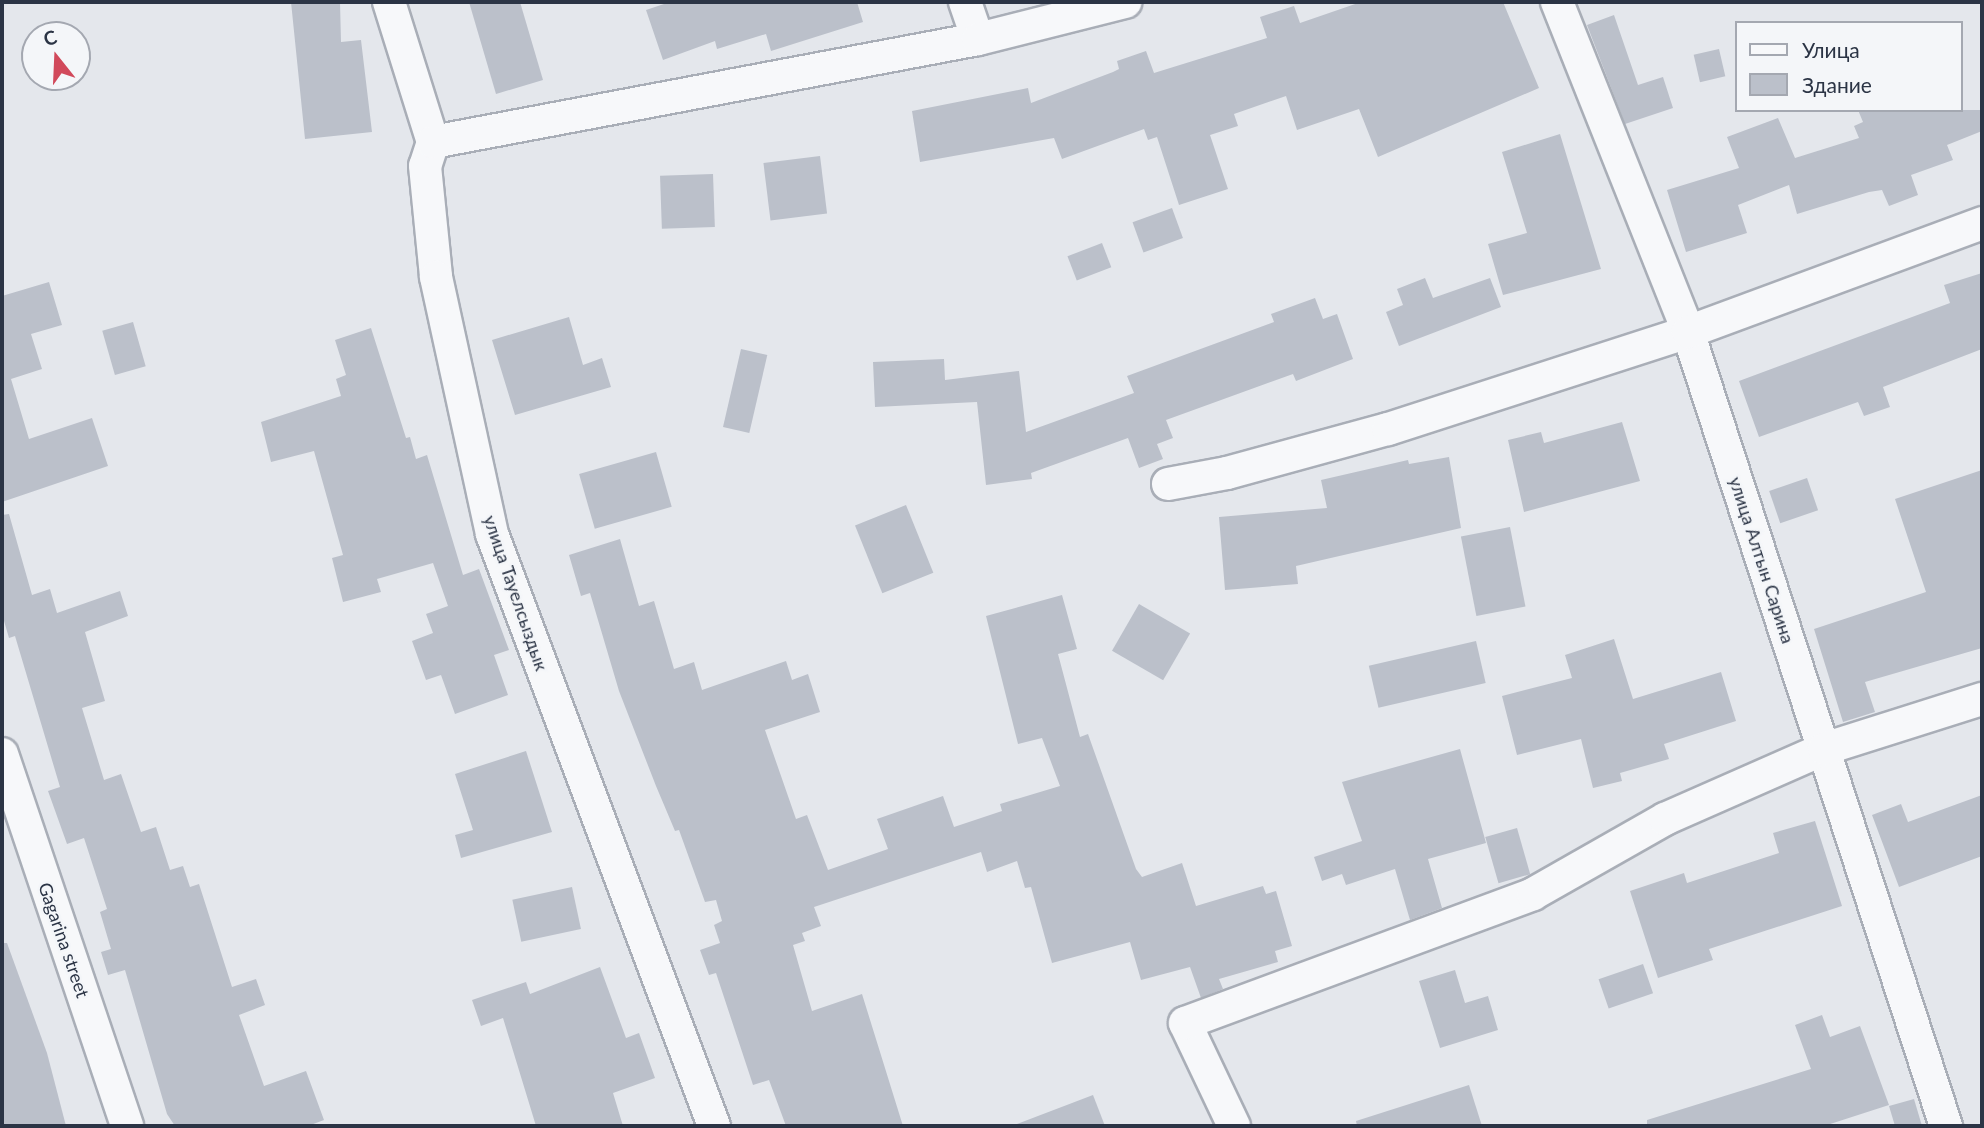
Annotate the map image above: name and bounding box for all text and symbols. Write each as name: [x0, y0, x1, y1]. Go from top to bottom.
north arrow: [21, 21, 91, 91]
legend: [1736, 21, 1963, 112]
text: С: [40, 25, 60, 50]
text: Улица: [1802, 37, 1860, 62]
text: Здание: [1802, 72, 1872, 97]
street label: улица Алтын Сарина: [1725, 474, 1799, 646]
street label: улица Тауелсыздык: [479, 512, 553, 674]
street label: Gagarina street: [34, 879, 94, 1001]

